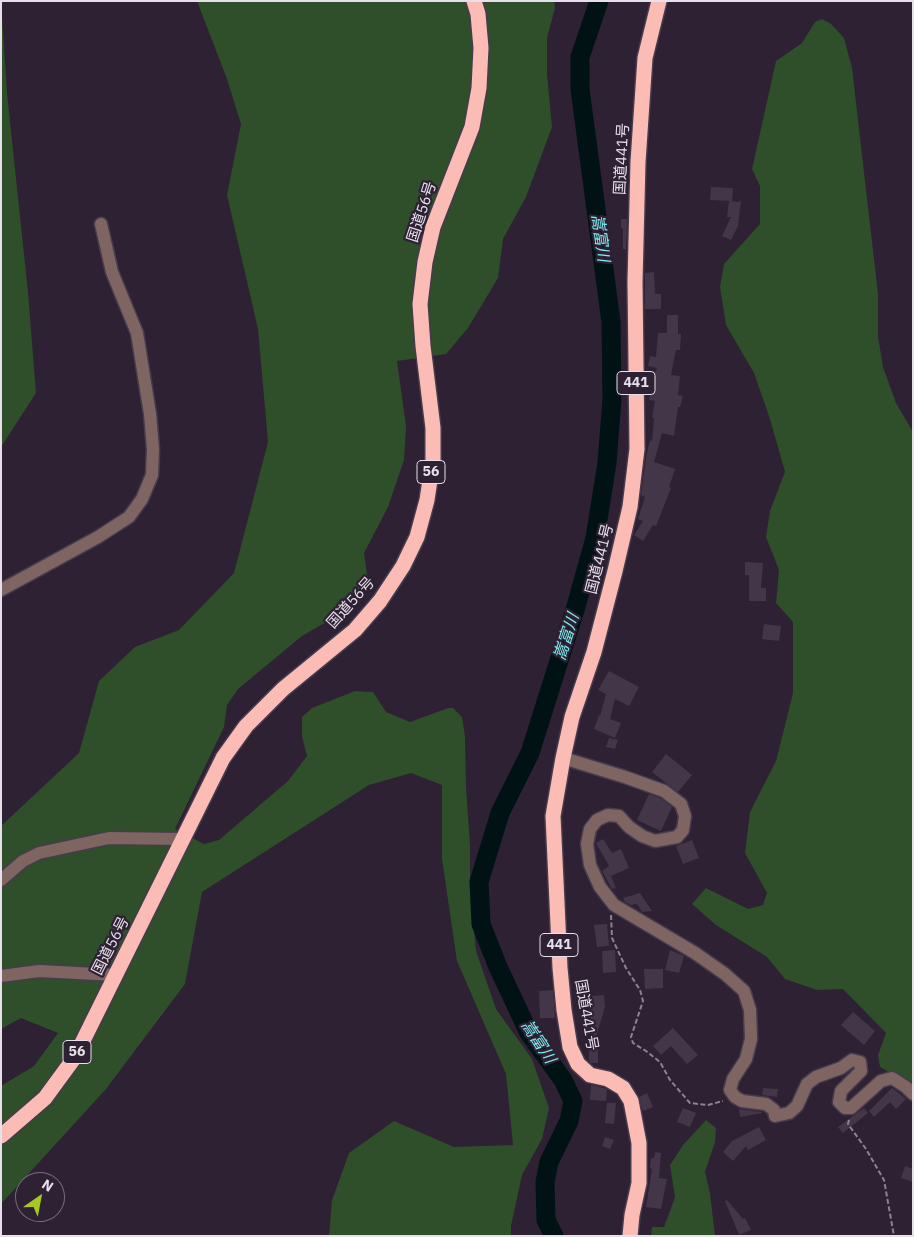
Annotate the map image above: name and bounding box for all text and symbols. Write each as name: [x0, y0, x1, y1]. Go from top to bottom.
street label: 国道441号: [611, 123, 633, 195]
street label: 国道56号: [404, 179, 440, 245]
water label: 嵩富川: [587, 213, 613, 263]
road number: 441: [617, 372, 655, 394]
road number: 56: [417, 461, 445, 484]
street label: 国道441号: [583, 522, 617, 596]
street label: 国道56号: [323, 574, 379, 632]
water label: 嵩富川: [550, 611, 584, 663]
street label: 国道56号: [89, 914, 133, 978]
road number: 441: [540, 934, 578, 956]
street label: 国道441号: [571, 978, 601, 1052]
water label: 嵩富川: [517, 1017, 559, 1067]
road number: 56: [63, 1040, 91, 1064]
north arrow: [15, 1172, 65, 1222]
text: N: [38, 1175, 57, 1196]

